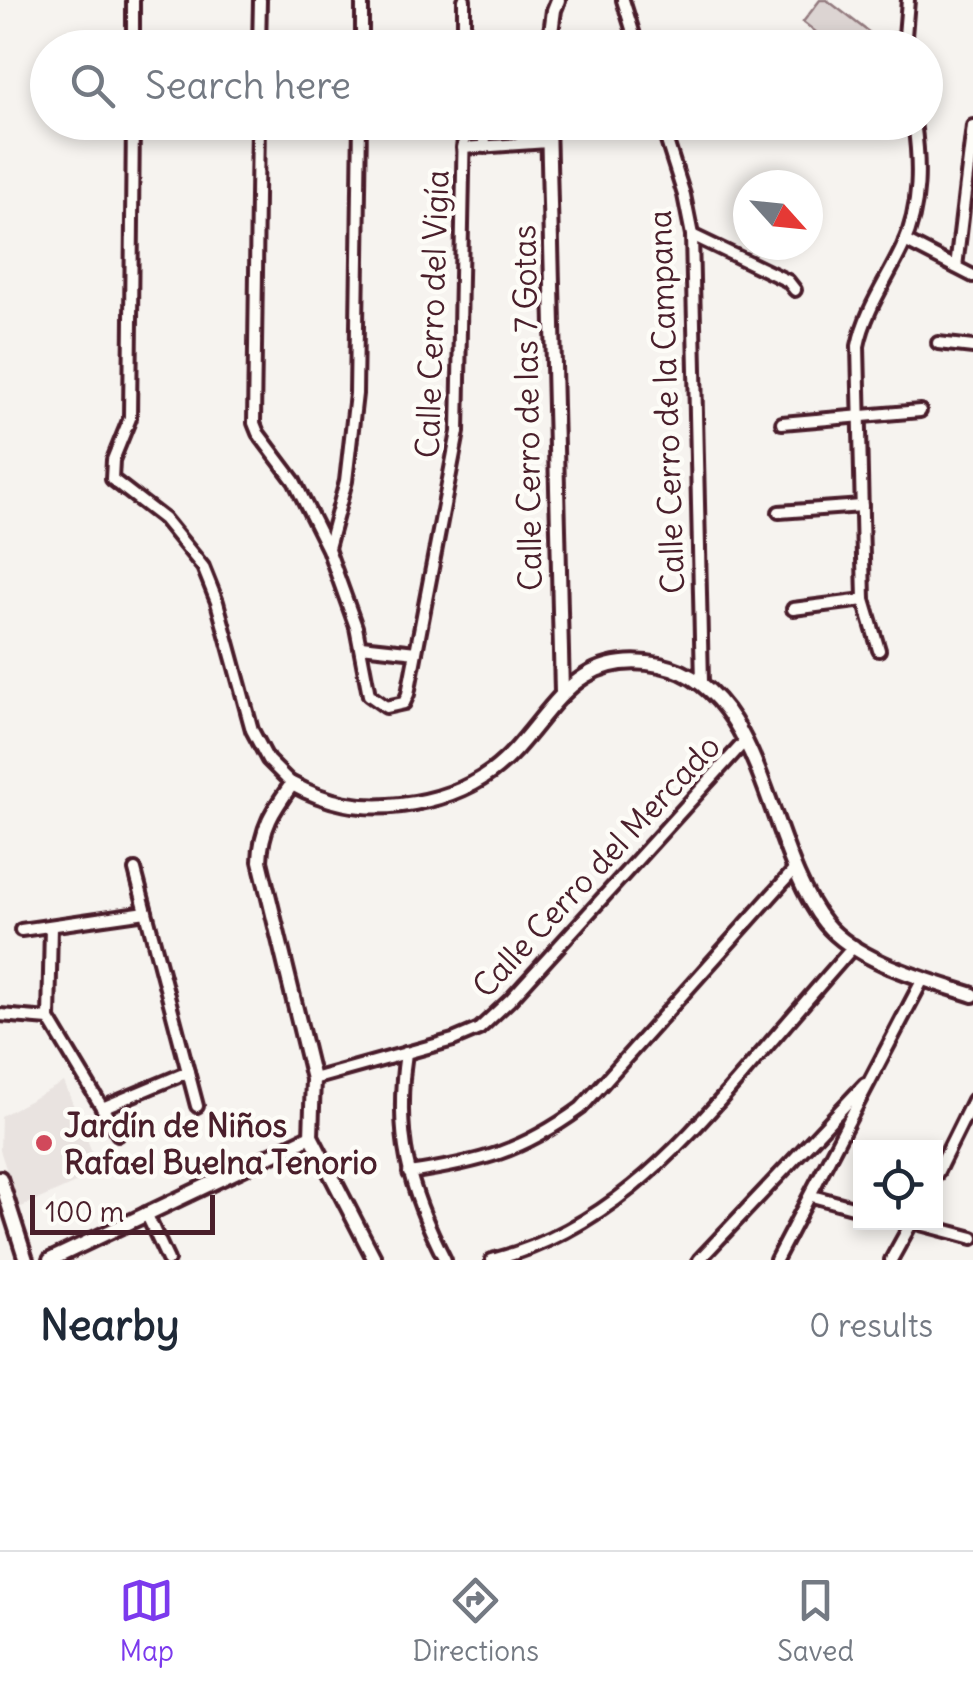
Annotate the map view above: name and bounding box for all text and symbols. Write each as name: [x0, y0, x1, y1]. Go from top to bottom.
search box: [30, 30, 943, 140]
icon: search: [65, 58, 120, 113]
text: Search here: [145, 62, 351, 109]
street label: Calle Cerro del Vigía: [406, 169, 458, 459]
north arrow: [733, 170, 823, 260]
street label: Calle Cerro de la Campana: [639, 209, 693, 595]
street label: Calle Cerro de las 7 Gotas: [503, 225, 551, 591]
street label: Calle Cerro del Mercado: [464, 726, 728, 1006]
place label: Jardín de Niños Rafael Buelna Tenorio: [64, 1105, 377, 1183]
marker: Jardín de Niños Rafael Buelna Tenorio: [33, 1132, 55, 1154]
map controls: [853, 1140, 943, 1230]
button: locate: [853, 1140, 943, 1230]
scale bar: [30, 1190, 215, 1234]
text: 100 m: [45, 1194, 124, 1230]
text: Nearby: [40, 1299, 179, 1351]
text: 0 results: [809, 1305, 933, 1346]
tab: Map: [119, 1573, 174, 1669]
tab: Directions: [412, 1573, 539, 1669]
tab: Saved: [777, 1573, 854, 1669]

